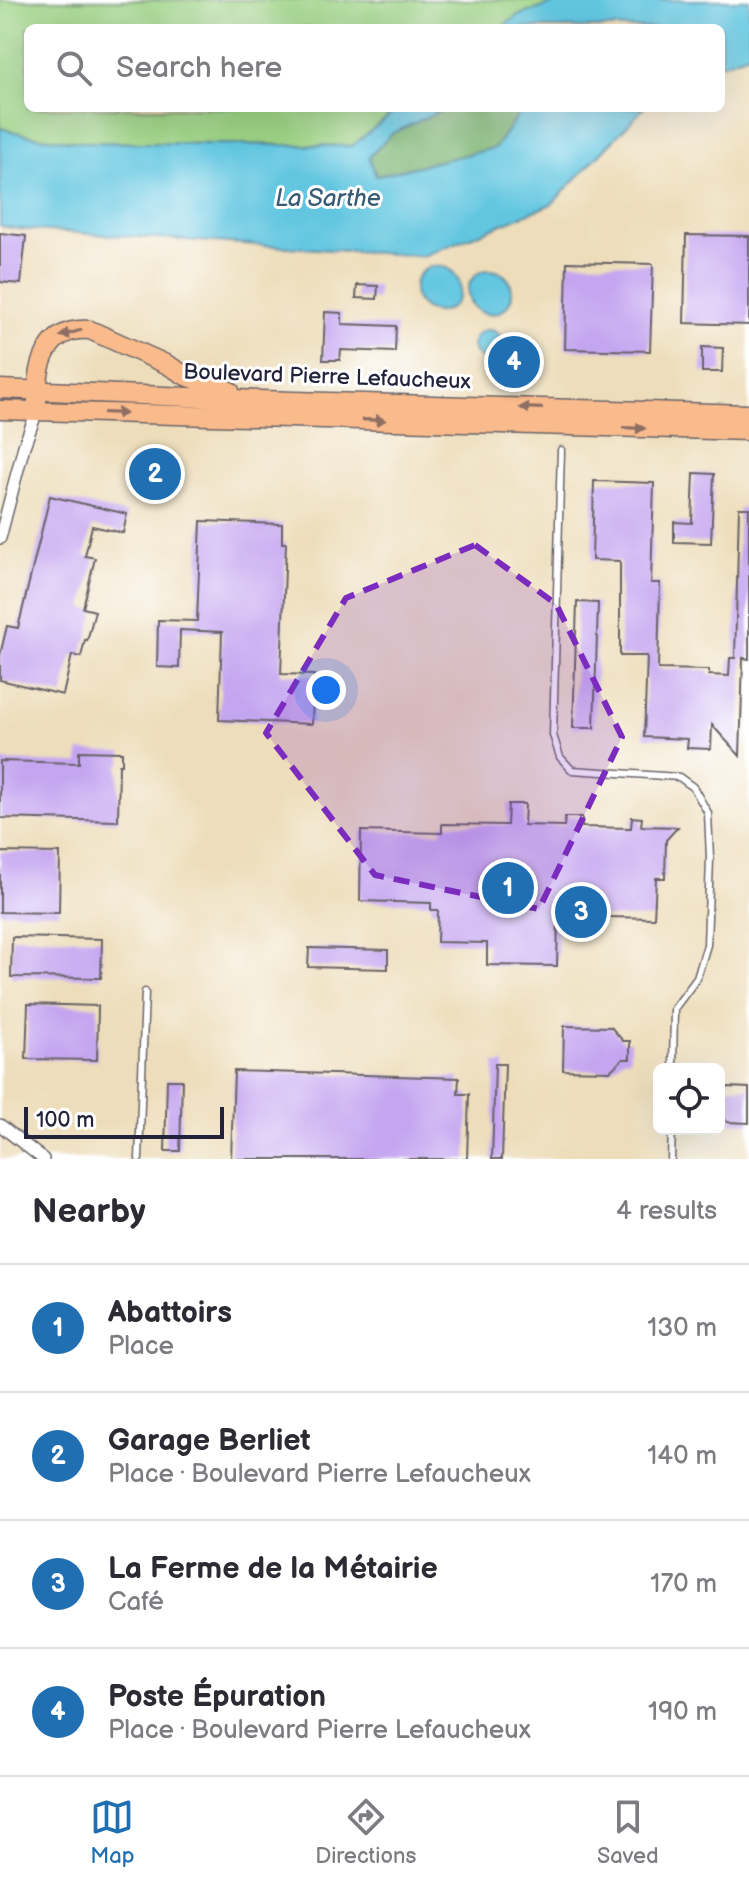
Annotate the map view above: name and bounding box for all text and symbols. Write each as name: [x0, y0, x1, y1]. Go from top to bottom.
search box: [24, 24, 725, 112]
icon: search: [52, 46, 96, 90]
text: Search here: [116, 50, 282, 86]
water label: La Sarthe: [275, 184, 381, 213]
one-way arrow: [58, 328, 83, 340]
pin: 4: [488, 332, 540, 392]
street label: Boulevard Pierre Lefaucheux: [183, 358, 472, 396]
one-way arrow: [518, 401, 543, 414]
one-way arrow: [103, 406, 128, 419]
one-way arrow: [362, 414, 387, 427]
one-way arrow: [622, 421, 647, 434]
pin: 2: [129, 444, 181, 504]
your location: [306, 670, 346, 710]
pin: 1: [482, 858, 534, 918]
pin: 3: [555, 882, 607, 942]
map controls: [653, 1063, 725, 1135]
button: locate: [653, 1063, 725, 1135]
scale bar: [24, 1103, 224, 1139]
text: 100 m: [36, 1107, 95, 1134]
text: Nearby: [32, 1191, 146, 1232]
text: 4 results: [616, 1196, 717, 1227]
text: Abattoirs: [108, 1295, 232, 1331]
text: 1: [53, 1313, 63, 1344]
text: 130 m: [647, 1313, 717, 1344]
text: Place: [108, 1331, 174, 1362]
text: Garage Berliet: [108, 1423, 311, 1459]
text: 2: [50, 1441, 66, 1472]
text: 140 m: [647, 1441, 717, 1472]
text: Place · Boulevard Pierre Lefaucheux: [108, 1459, 531, 1490]
text: La Ferme de la Métairie: [108, 1551, 438, 1587]
text: 3: [50, 1569, 66, 1600]
text: 170 m: [650, 1569, 717, 1600]
text: Café: [108, 1587, 164, 1618]
text: Poste Épuration: [108, 1679, 326, 1715]
text: 4: [50, 1697, 66, 1728]
text: 190 m: [648, 1697, 717, 1728]
text: Place · Boulevard Pierre Lefaucheux: [108, 1715, 531, 1746]
tab: Map: [90, 1795, 135, 1870]
tab: Directions: [315, 1795, 416, 1870]
tab: Saved: [597, 1795, 659, 1870]

